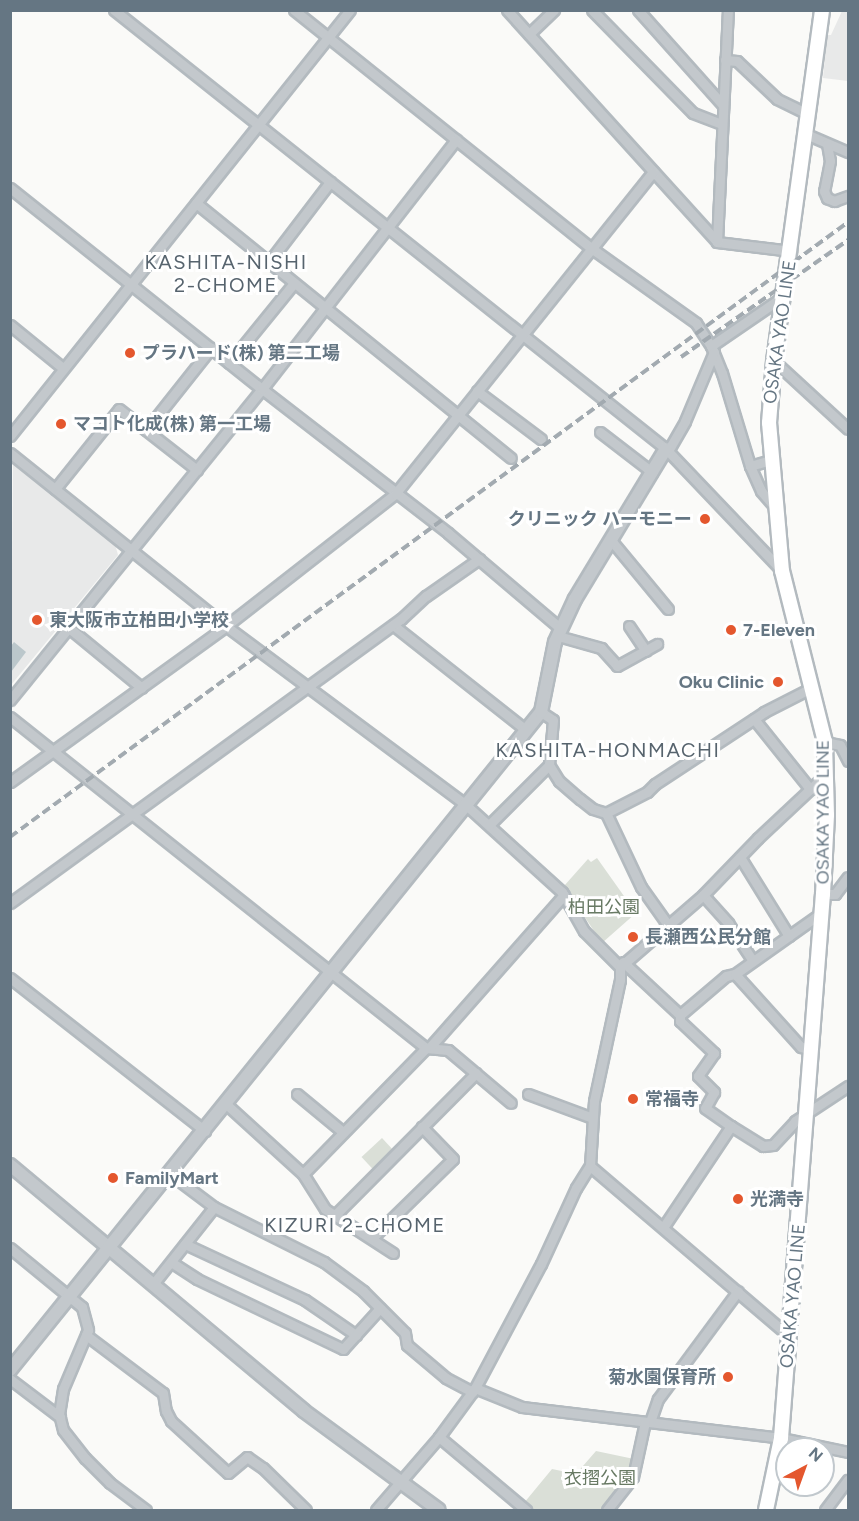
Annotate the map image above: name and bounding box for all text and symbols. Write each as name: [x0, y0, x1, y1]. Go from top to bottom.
district label: KASHITA-NISHI 2-CHOME: [144, 250, 308, 297]
street label: OSAKA YAO LINE: [759, 259, 801, 405]
place label: プラハード(株) 第二工場: [142, 342, 340, 364]
marker: プラハード(株) 第二工場: [123, 346, 137, 360]
place label: マコト化成(株) 第一工場: [73, 413, 271, 435]
marker: マコト化成(株) 第一工場: [54, 417, 68, 431]
place label: クリニック ハーモニー: [508, 508, 692, 530]
marker: クリニック ハーモニー: [696, 510, 714, 528]
place label: 東大阪市立柏田小学校: [49, 609, 229, 631]
marker: 東大阪市立柏田小学校: [30, 613, 44, 627]
place label: 7-Eleven: [743, 619, 815, 641]
marker: 7-Eleven: [724, 623, 738, 637]
place label: Oku Clinic: [679, 671, 764, 693]
marker: Oku Clinic: [769, 673, 787, 691]
district label: KASHITA-HONMACHI: [496, 738, 720, 762]
street label: OSAKA YAO LINE: [812, 740, 834, 884]
park label: 柏田公園: [568, 896, 640, 918]
place label: 長瀬西公民分館: [645, 926, 771, 948]
marker: 長瀬西公民分館: [626, 930, 640, 944]
place label: 常福寺: [645, 1088, 699, 1110]
marker: 常福寺: [626, 1092, 640, 1106]
place label: FamilyMart: [125, 1167, 219, 1189]
marker: FamilyMart: [106, 1171, 120, 1185]
place label: 光満寺: [750, 1188, 804, 1210]
marker: 光満寺: [731, 1192, 745, 1206]
district label: KIZURI 2-CHOME: [264, 1213, 446, 1237]
street label: OSAKA YAO LINE: [776, 1223, 810, 1369]
place label: 菊水園保育所: [608, 1366, 716, 1388]
marker: 菊水園保育所: [721, 1370, 735, 1384]
north arrow: [775, 1437, 835, 1497]
text: N: [805, 1443, 827, 1466]
park label: 衣摺公園: [564, 1467, 636, 1489]

